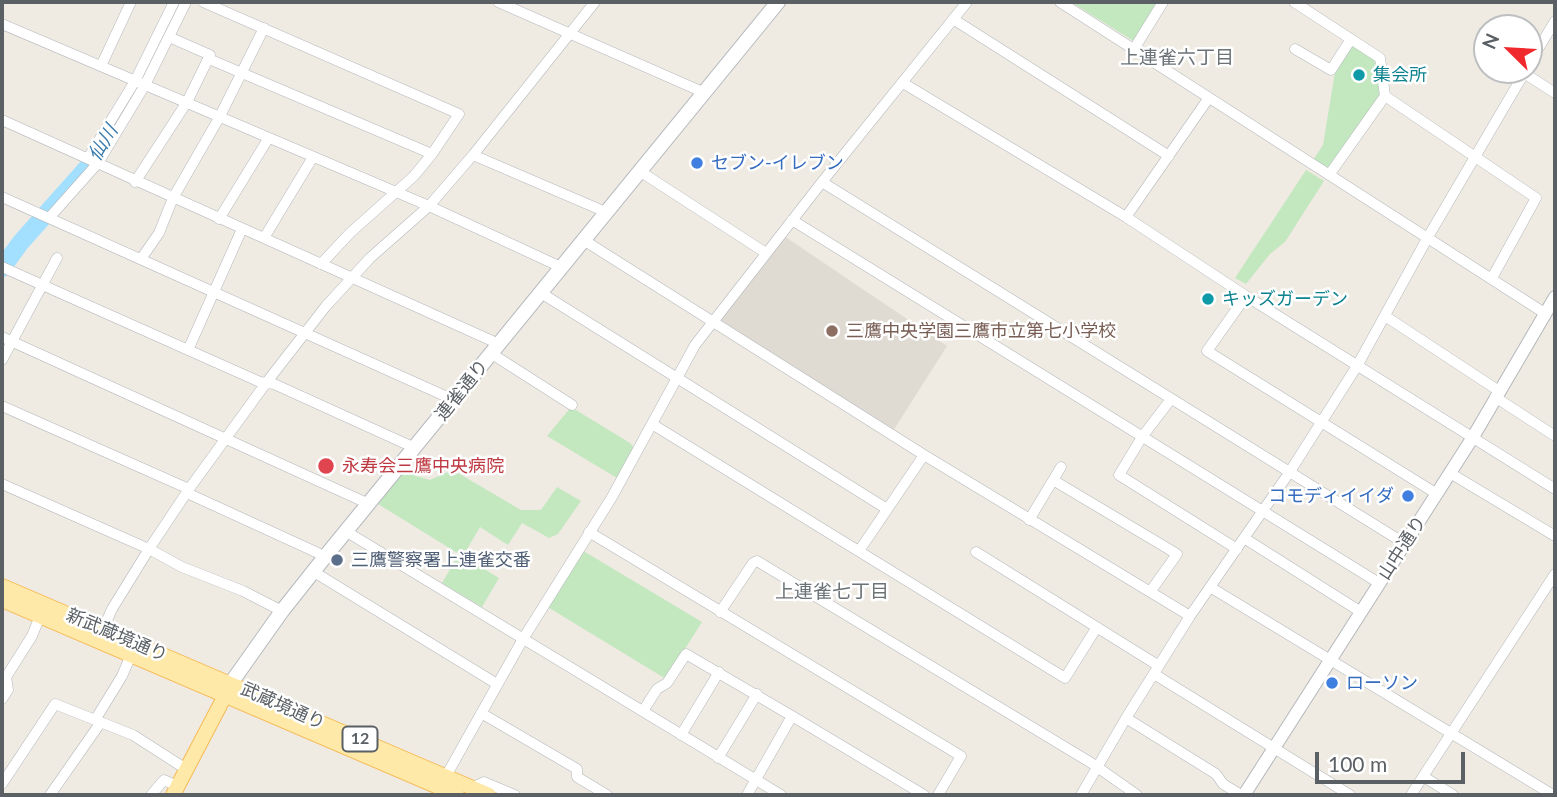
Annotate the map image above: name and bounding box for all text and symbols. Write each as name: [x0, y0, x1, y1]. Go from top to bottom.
north arrow: [1473, 14, 1543, 84]
text: N: [1477, 30, 1504, 52]
district label: 上連雀六丁目: [1120, 47, 1234, 69]
place label: 集会所: [1373, 64, 1427, 86]
marker: 集会所: [1351, 67, 1367, 83]
water label: 仙川: [83, 121, 123, 165]
place label: セブン-イレブン: [711, 152, 844, 174]
marker: セブン-イレブン: [689, 155, 705, 171]
place label: キッズガーデン: [1222, 288, 1348, 310]
marker: キッズガーデン: [1200, 291, 1216, 307]
place label: 三鷹中央学園三鷹市立第七小学校: [846, 320, 1116, 342]
marker: 三鷹中央学園三鷹市立第七小学校: [824, 323, 840, 339]
street label: 連雀通り: [431, 355, 493, 425]
place label: 永寿会三鷹中央病院: [342, 455, 504, 477]
marker: 永寿会三鷹中央病院: [316, 456, 336, 476]
place label: コモディイイダ: [1268, 485, 1394, 507]
marker: コモディイイダ: [1400, 488, 1416, 504]
street label: 山中通り: [1373, 512, 1431, 584]
place label: 三鷹警察署上連雀交番: [351, 549, 531, 571]
marker: 三鷹警察署上連雀交番: [329, 552, 345, 568]
district label: 上連雀七丁目: [775, 581, 889, 603]
street label: 新武蔵境通り: [63, 604, 171, 666]
place label: ローソン: [1346, 672, 1418, 694]
marker: ローソン: [1324, 675, 1340, 691]
street label: 武蔵境通り: [237, 678, 329, 734]
road number: 12: [342, 726, 378, 752]
scale bar: [1319, 738, 1470, 782]
text: 100 m: [1328, 751, 1387, 776]

